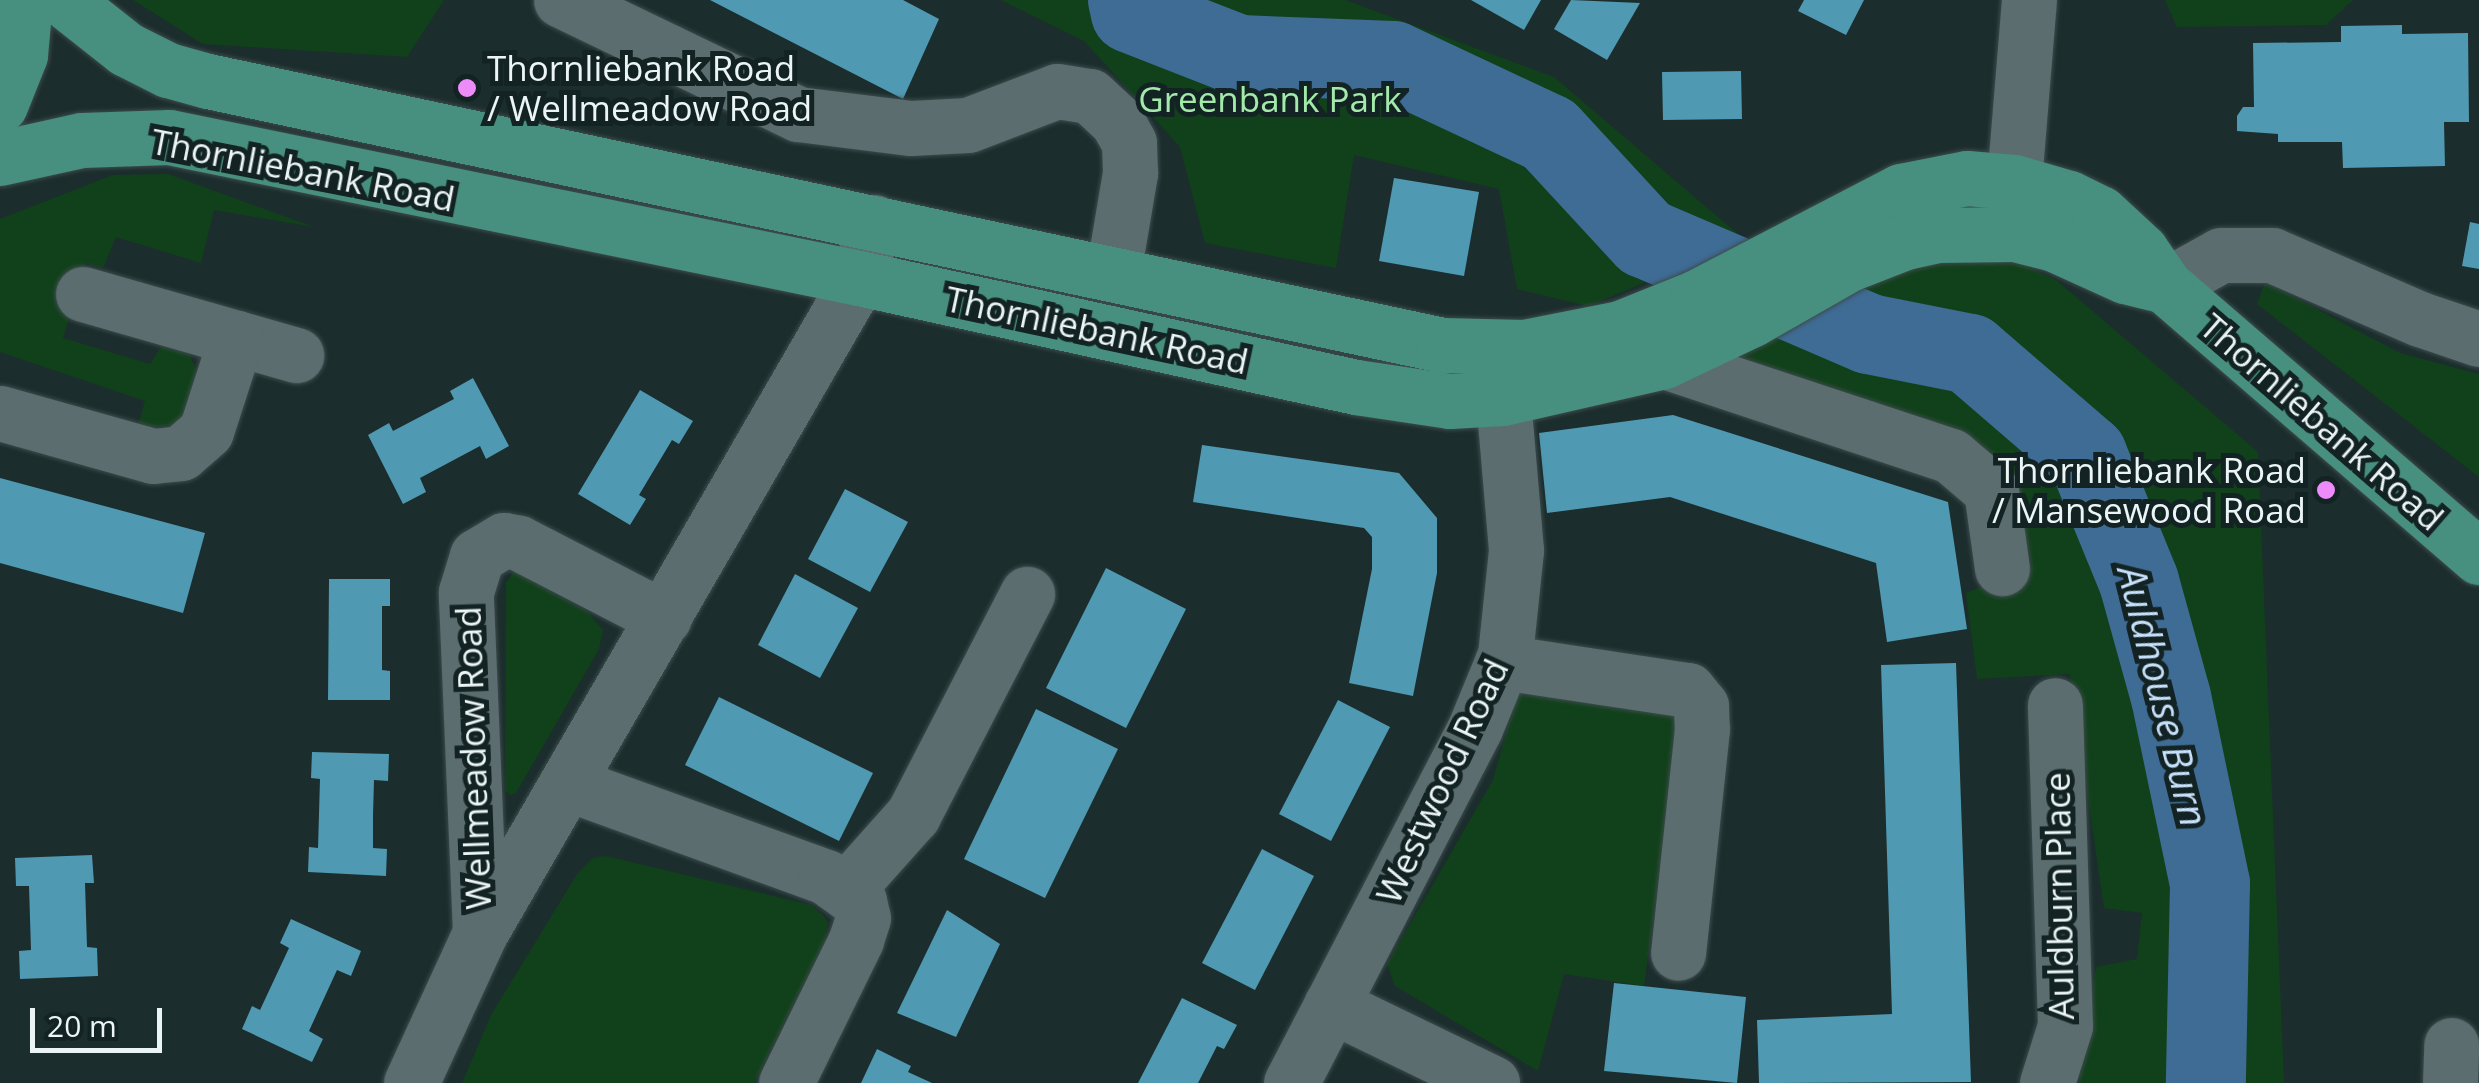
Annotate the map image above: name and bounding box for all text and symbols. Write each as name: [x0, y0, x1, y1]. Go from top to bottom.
place label: Thornliebank Road / Wellmeadow Road: [487, 47, 812, 129]
marker: Thornliebank Road / Wellmeadow Road: [456, 77, 478, 99]
park label: Greenbank Park: [1138, 78, 1402, 120]
street label: Thornliebank Road: [148, 120, 458, 220]
street label: Thornliebank Road: [942, 277, 1252, 383]
street label: Thornliebank Road: [2192, 305, 2452, 539]
place label: Thornliebank Road / Mansewood Road: [1992, 449, 2306, 531]
marker: Thornliebank Road / Mansewood Road: [2315, 479, 2337, 501]
water label: Auldhouse Burn: [2109, 561, 2217, 831]
street label: Wellmeadow Road: [447, 606, 499, 910]
street label: Westwood Road: [1367, 652, 1517, 910]
street label: Auldburn Place: [2036, 772, 2082, 1020]
scale bar: [35, 988, 168, 1050]
text: 20 m: [47, 1005, 117, 1046]

